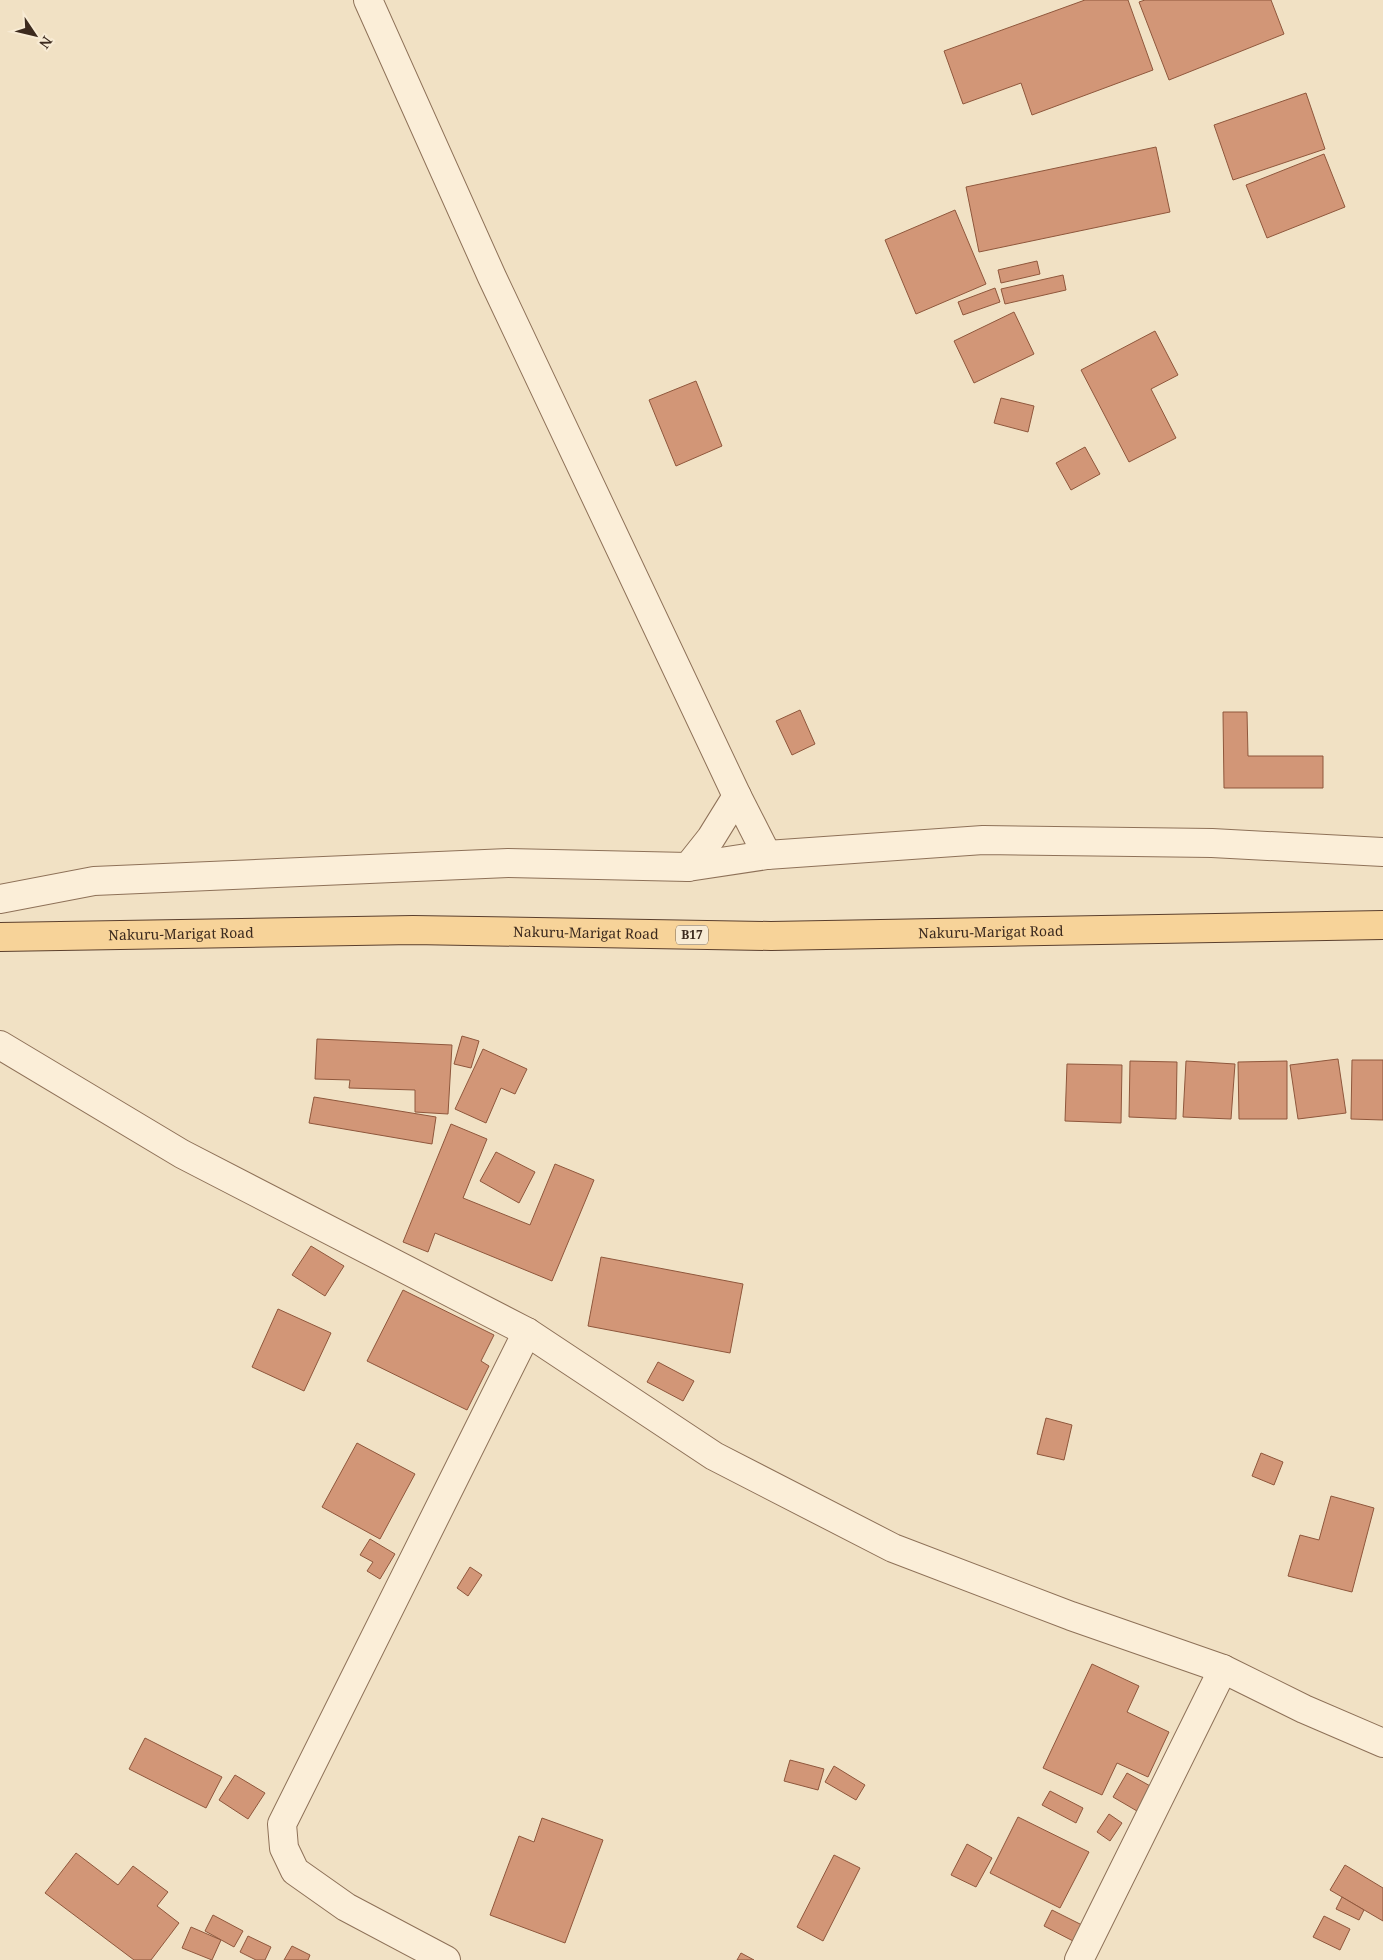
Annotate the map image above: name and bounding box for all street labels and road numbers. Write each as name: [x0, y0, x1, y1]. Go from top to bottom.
street label: Nakuru-Marigat Road: [918, 921, 1064, 942]
street label: Nakuru-Marigat Road: [513, 922, 659, 943]
street label: Nakuru-Marigat Road: [108, 923, 254, 944]
road number: B17: [676, 926, 708, 944]

